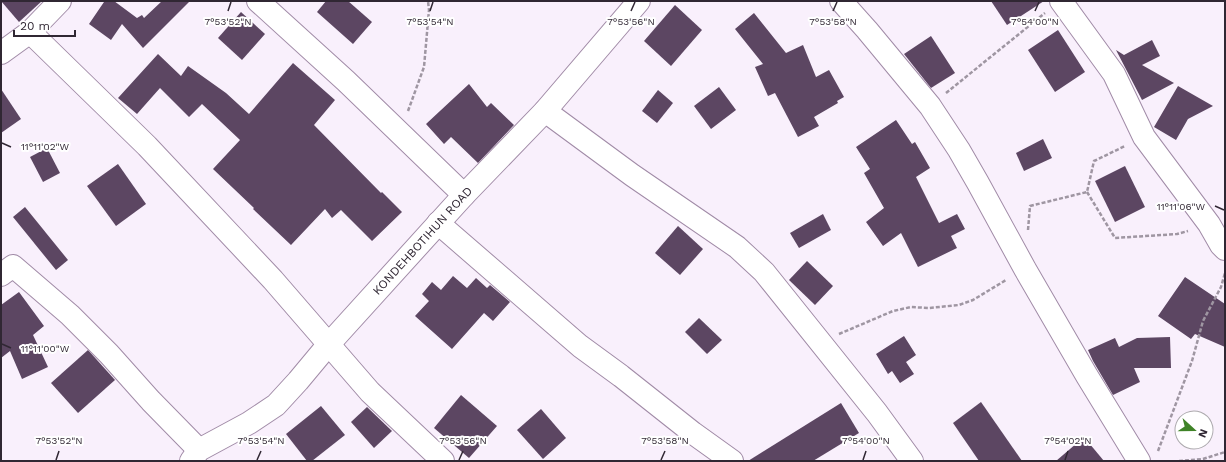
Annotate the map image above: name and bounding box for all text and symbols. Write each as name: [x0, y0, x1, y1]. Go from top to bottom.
scale bar: [14, 12, 75, 38]
text: 7°53'52"N: [204, 16, 252, 27]
text: 7°53'54"N: [407, 16, 454, 27]
text: 7°53'56"N: [607, 16, 655, 27]
text: 7°53'58"N: [809, 16, 857, 27]
text: 7°54'00"N: [1011, 16, 1059, 27]
text: 20 m: [20, 19, 50, 33]
text: 11°11'02"W: [21, 141, 70, 152]
street label: KONDEHBOTIHUN ROAD: [370, 184, 475, 298]
text: 11°11'06"W: [1157, 201, 1206, 212]
text: 11°11'00"W: [21, 343, 70, 354]
north arrow: [1174, 410, 1214, 450]
text: N: [1195, 427, 1210, 440]
text: 7°53'52"N: [35, 435, 83, 446]
text: 7°53'54"N: [238, 435, 285, 446]
text: 7°53'56"N: [439, 435, 487, 446]
text: 7°53'58"N: [641, 435, 689, 446]
text: 7°54'00"N: [842, 435, 890, 446]
text: 7°54'02"N: [1044, 435, 1092, 446]

